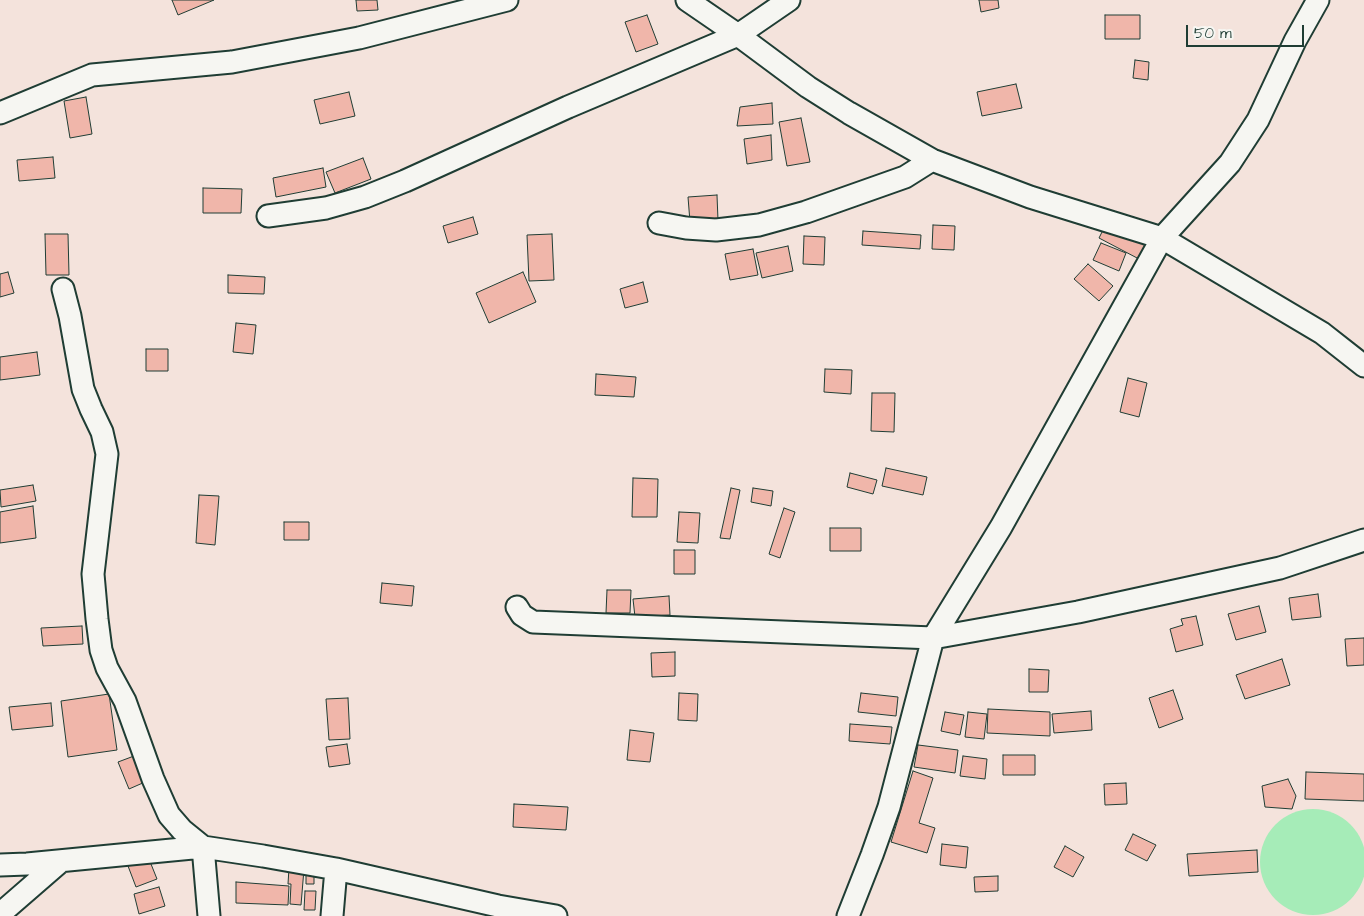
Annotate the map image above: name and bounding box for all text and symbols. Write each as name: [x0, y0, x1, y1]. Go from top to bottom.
scale bar: [1189, 15, 1306, 47]
text: 50 m: [1194, 23, 1232, 44]

